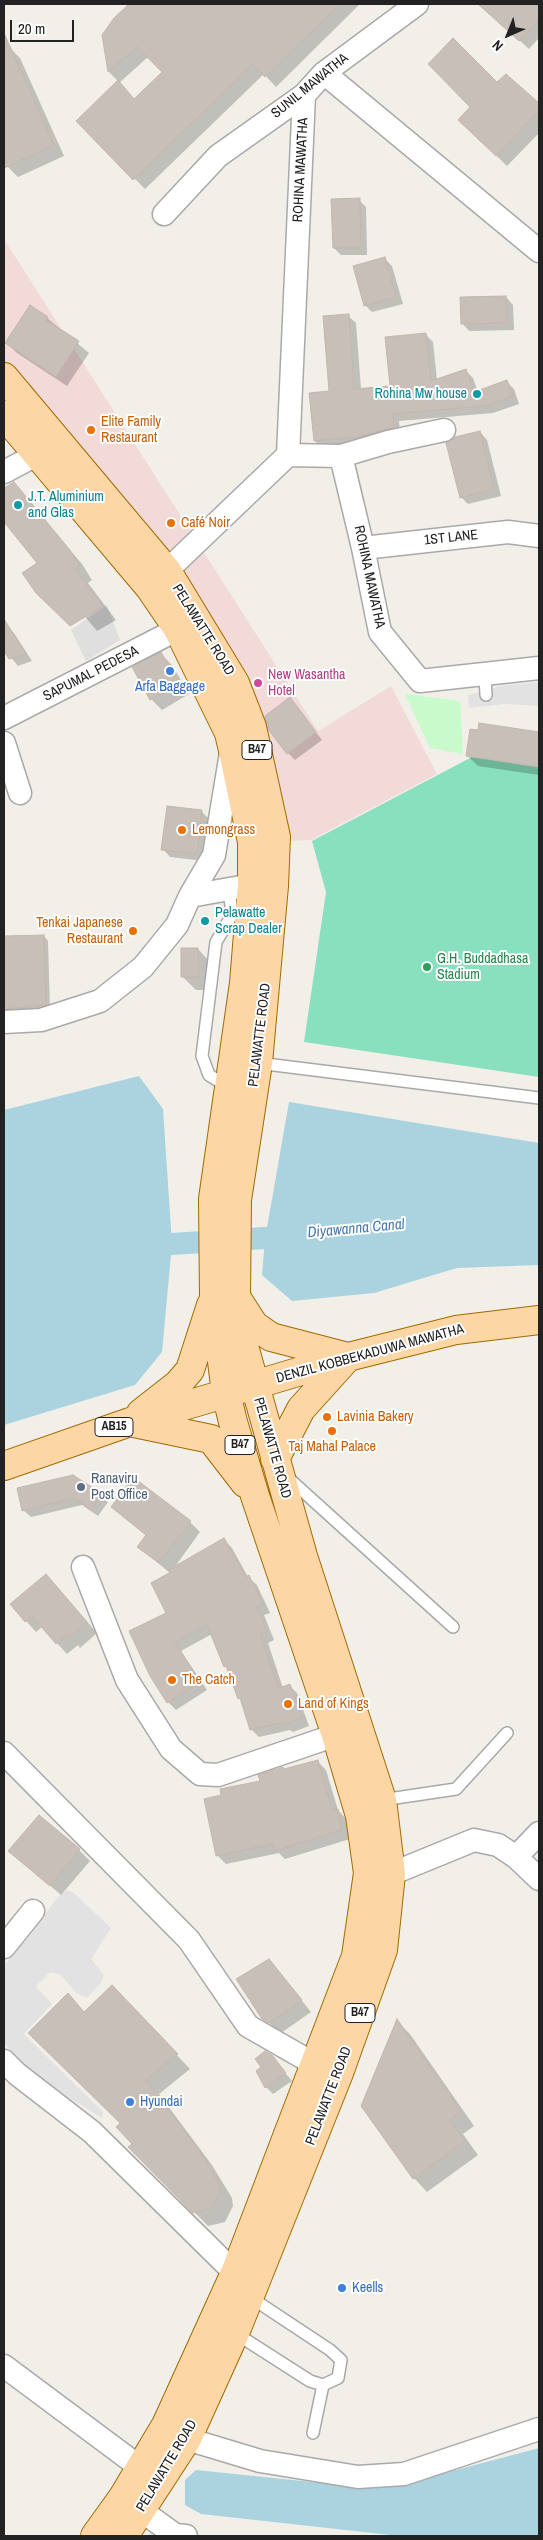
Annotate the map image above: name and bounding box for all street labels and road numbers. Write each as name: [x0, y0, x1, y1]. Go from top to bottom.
street label: SUNIL MAWATHA: [268, 50, 352, 122]
street label: ROHINA MAWATHA: [290, 117, 312, 223]
street label: ROHINA MAWATHA: [350, 524, 388, 630]
street label: 1ST LANE: [423, 527, 479, 549]
street label: PELAWATTE ROAD: [168, 581, 238, 679]
street label: SAPUMAL PEDESA: [41, 643, 141, 705]
road number: B47: [242, 740, 272, 760]
street label: PELAWATTE ROAD: [245, 982, 275, 1088]
street label: DENZIL KOBBEKADUWA MAWATHA: [274, 1321, 466, 1387]
street label: PELAWATTE ROAD: [250, 1396, 294, 1500]
road number: AB15: [95, 1418, 133, 1436]
road number: B47: [225, 1436, 255, 1454]
road number: B47: [345, 2004, 375, 2022]
street label: PELAWATTE ROAD: [302, 2044, 356, 2148]
street label: PELAWATTE ROAD: [133, 2417, 201, 2515]

